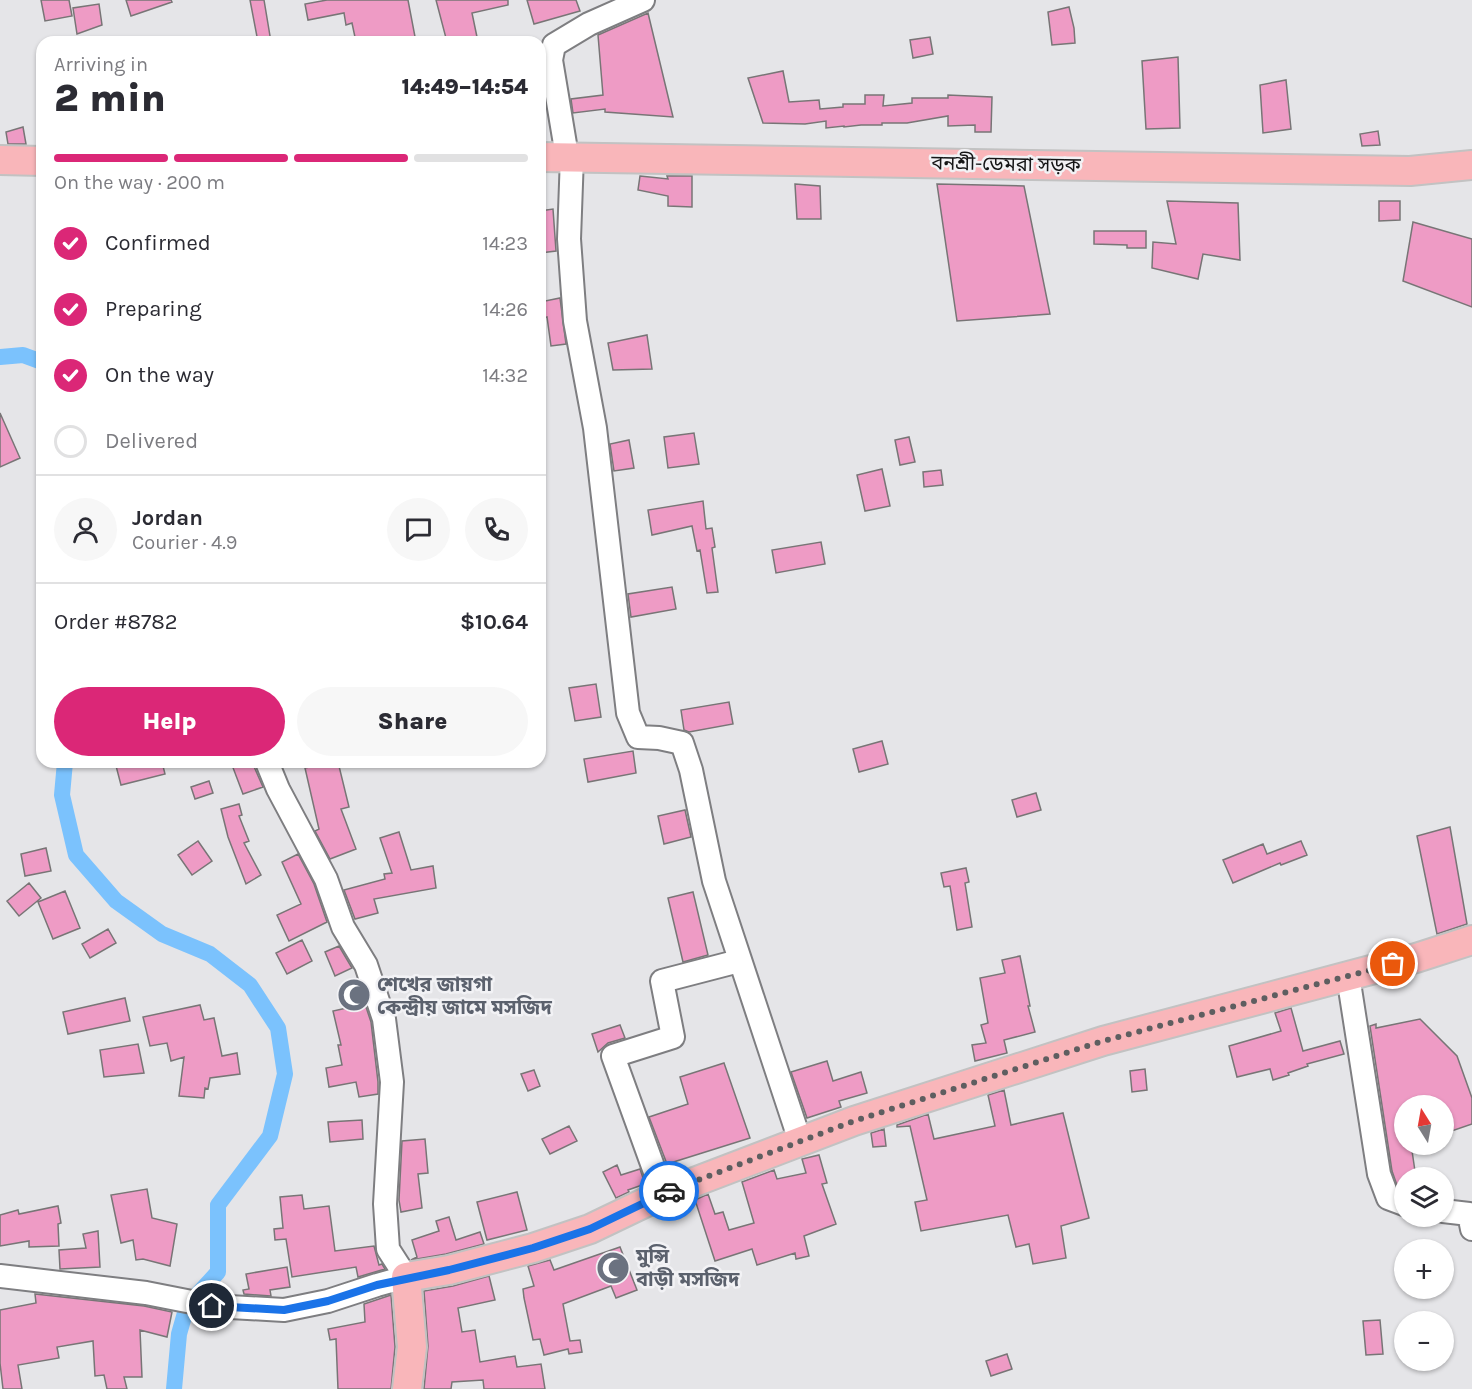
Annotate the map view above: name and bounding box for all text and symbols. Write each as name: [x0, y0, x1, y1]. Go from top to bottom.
text: Arriving in: [54, 53, 148, 76]
text: 14:49–14:54: [402, 74, 528, 100]
text: 2 min: [54, 75, 166, 121]
street label: বনশ্রী-ডেমরা সড়ক: [930, 150, 1082, 177]
text: On the way · 200 m: [54, 171, 225, 194]
icon: check: [54, 227, 87, 260]
text: Confirmed: [105, 230, 211, 256]
text: 14:23: [482, 232, 528, 255]
icon: check: [54, 293, 87, 326]
text: Preparing: [105, 296, 202, 322]
text: 14:26: [483, 298, 528, 321]
icon: check: [54, 359, 87, 392]
text: On the way: [105, 362, 214, 388]
text: 14:32: [482, 364, 528, 387]
text: Delivered: [105, 428, 198, 454]
button: person: [54, 498, 117, 561]
button: chat: [387, 498, 450, 561]
button: phone: [465, 498, 528, 561]
text: Jordan: [132, 505, 203, 531]
text: Courier · 4.9: [132, 531, 237, 554]
text: Order #8782: [54, 609, 178, 635]
text: $10.64: [460, 609, 528, 635]
button: Help: [54, 687, 285, 756]
button: Share: [297, 687, 528, 756]
pin: [1367, 938, 1418, 989]
icon: bag: [1376, 947, 1409, 980]
place label: শেখের জায়গা কেন্দ্রীয় জামে মসজিদ: [377, 973, 552, 1019]
mosque icon: শেখের জায়গা কেন্দ্রীয় জামে মসজিদ: [336, 977, 372, 1013]
north arrow: [1394, 1095, 1454, 1155]
map controls: [1394, 1095, 1454, 1371]
courier: [639, 1161, 699, 1221]
button: layers: [1394, 1167, 1454, 1227]
icon: car: [653, 1175, 686, 1208]
button: +: [1394, 1239, 1454, 1299]
place label: মুন্সি বাড়ী মসজিদ: [635, 1244, 740, 1291]
mosque icon: মুন্সি বাড়ী মসজিদ: [595, 1250, 631, 1286]
pin: [186, 1280, 237, 1331]
icon: home: [195, 1289, 228, 1322]
button: −: [1394, 1311, 1454, 1371]

